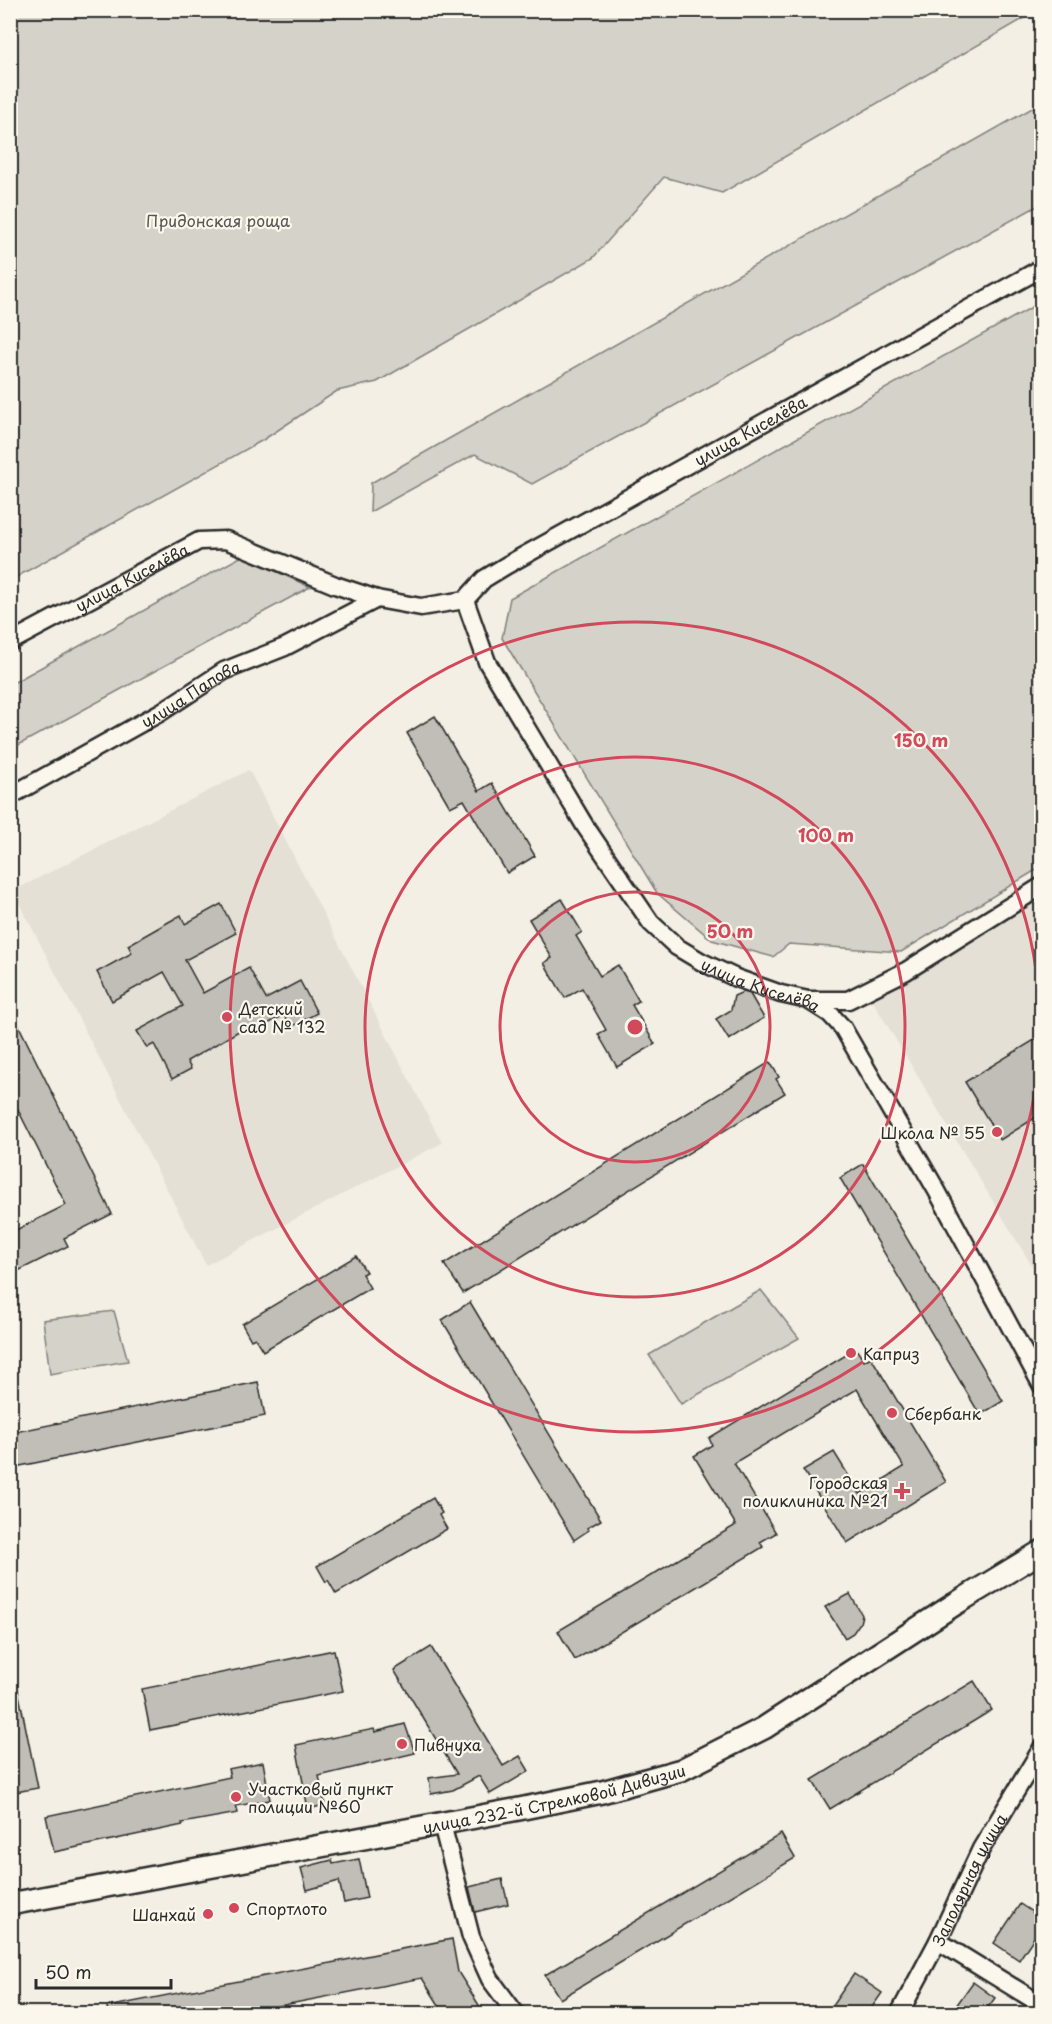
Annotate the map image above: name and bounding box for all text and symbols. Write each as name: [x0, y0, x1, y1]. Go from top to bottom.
park label: Придонская роща: [146, 208, 290, 232]
street label: улица Киселёва: [689, 389, 811, 471]
street label: улица Киселёва: [71, 537, 193, 617]
street label: улица Папова: [136, 654, 244, 733]
text: 150 m: [894, 726, 948, 753]
text: 100 m: [798, 821, 854, 848]
text: 50 m: [707, 917, 753, 944]
street label: улица Киселёва: [697, 951, 826, 1017]
place label: Детский сад № 132: [238, 996, 325, 1038]
marker: Детский сад № 132: [220, 1010, 234, 1024]
centre of rings: [625, 1017, 645, 1037]
place label: Школа № 55: [880, 1120, 985, 1144]
marker: Школа № 55: [990, 1125, 1004, 1139]
place label: Каприз: [863, 1341, 920, 1365]
marker: Каприз: [844, 1346, 858, 1360]
place label: Сбербанк: [904, 1401, 982, 1425]
marker: Сбербанк: [885, 1406, 899, 1420]
place label: Городская поликлиника №21: [742, 1470, 888, 1512]
marker: Городская поликлиника №21: [893, 1482, 911, 1500]
place label: Пивнуха: [414, 1732, 482, 1756]
marker: Пивнуха: [395, 1737, 409, 1751]
street label: улица 232-й Стрелковой Дивизии: [420, 1757, 688, 1839]
place label: Участковый пункт полиции №60: [248, 1776, 393, 1818]
marker: Участковый пункт полиции №60: [229, 1790, 243, 1804]
street label: Заполярная улица: [926, 1808, 1012, 1949]
place label: Спортлото: [246, 1896, 327, 1920]
marker: Спортлото: [227, 1901, 241, 1915]
place label: Шанхай: [132, 1902, 196, 1926]
marker: Шанхай: [201, 1907, 215, 1921]
scale bar: [36, 1952, 171, 1990]
text: 50 m: [45, 1958, 92, 1985]

